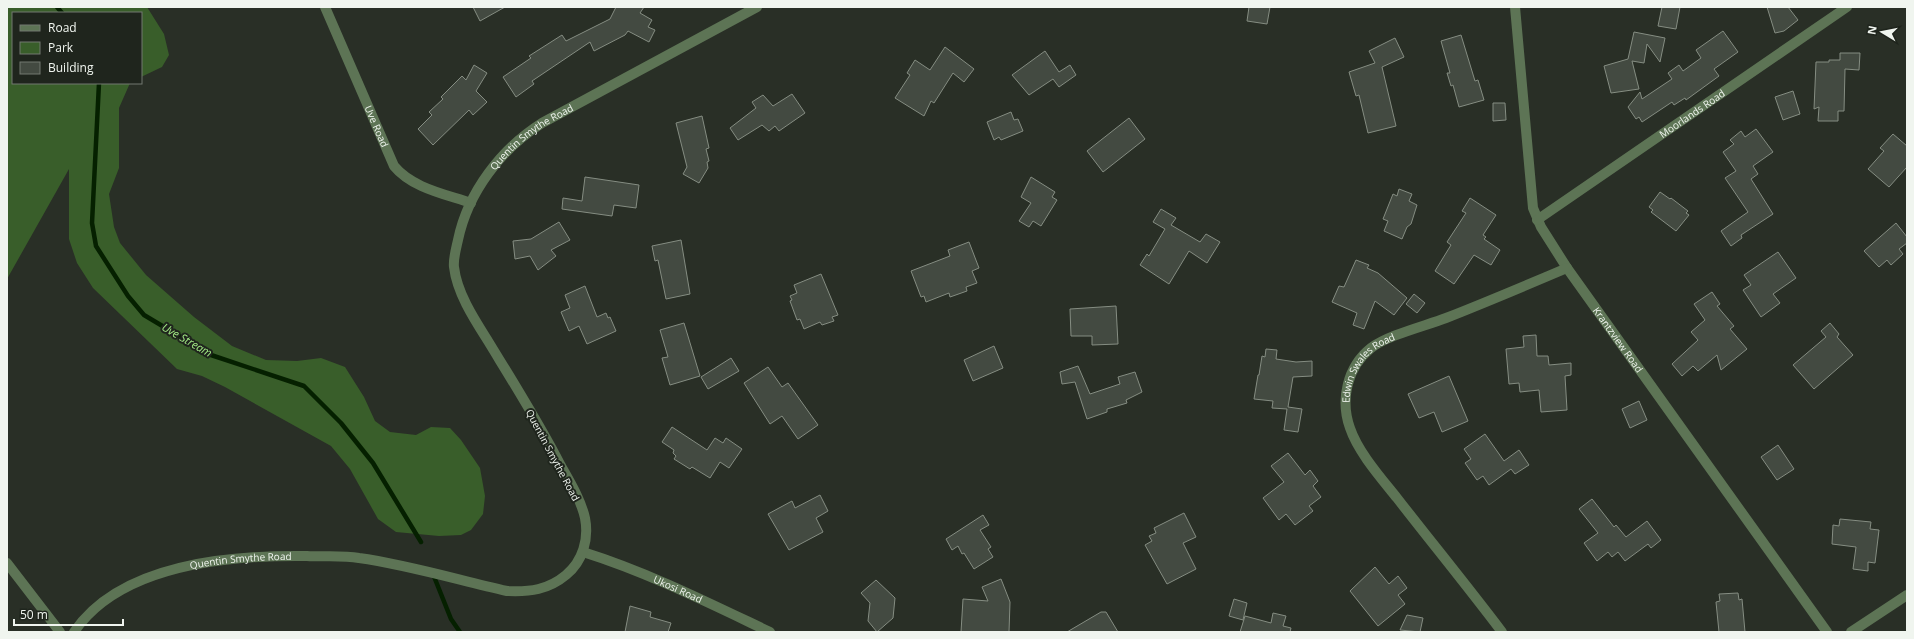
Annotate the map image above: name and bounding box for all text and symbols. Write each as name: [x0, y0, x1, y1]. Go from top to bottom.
legend: [12, 12, 142, 84]
north arrow: [1862, 12, 1902, 52]
text: Road: [48, 19, 77, 36]
text: N: [1863, 24, 1880, 36]
text: Park: [48, 39, 74, 56]
text: Building: [48, 59, 94, 76]
street label: Moorlands Road: [1656, 86, 1728, 141]
street label: Quentin Smythe Road: [487, 101, 575, 173]
street label: Uve Road: [361, 103, 392, 149]
street label: Krantzview Road: [1590, 304, 1646, 375]
water label: Uve Stream: [159, 319, 215, 360]
street label: Edwin Swales Road: [1339, 329, 1397, 403]
street label: Quentin Smythe Road: [523, 407, 583, 503]
street label: Quentin Smythe Road: [188, 549, 292, 572]
street label: Ukosi Road: [651, 572, 705, 606]
scale bar: [14, 601, 123, 627]
text: 50 m: [20, 606, 48, 623]

